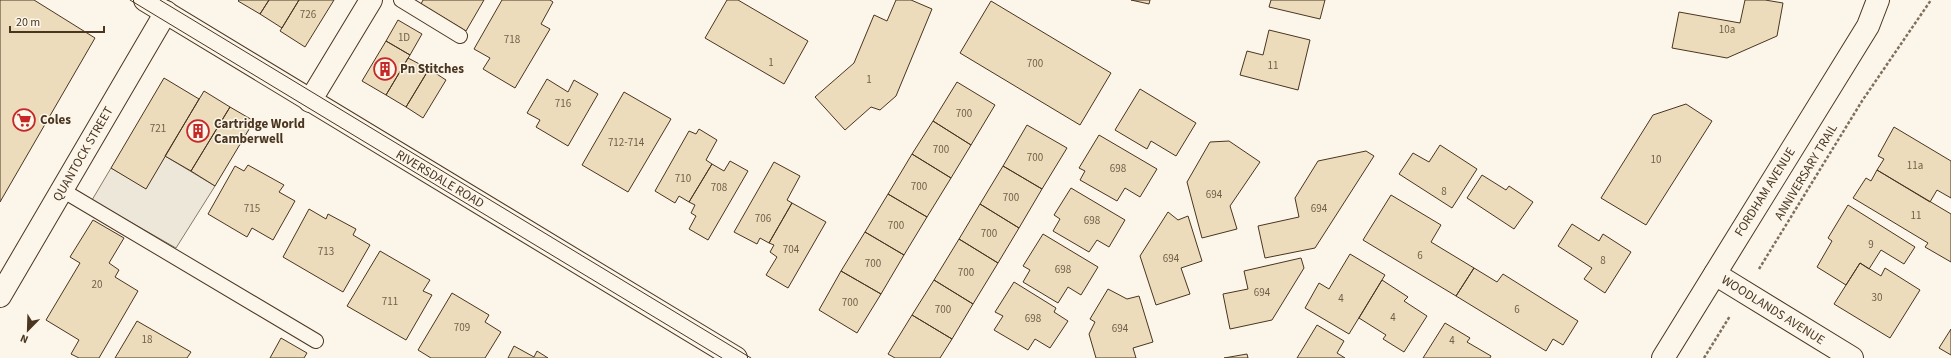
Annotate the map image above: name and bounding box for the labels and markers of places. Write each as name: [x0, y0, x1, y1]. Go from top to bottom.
building icon: Pn Stitches: [372, 56, 398, 82]
place label: Pn Stitches: [400, 60, 464, 78]
supermarket icon: Coles: [11, 107, 37, 133]
place label: Coles: [40, 111, 71, 129]
place label: Cartridge World Camberwell: [214, 115, 305, 148]
building icon: Cartridge World Camberwell: [185, 118, 211, 144]

